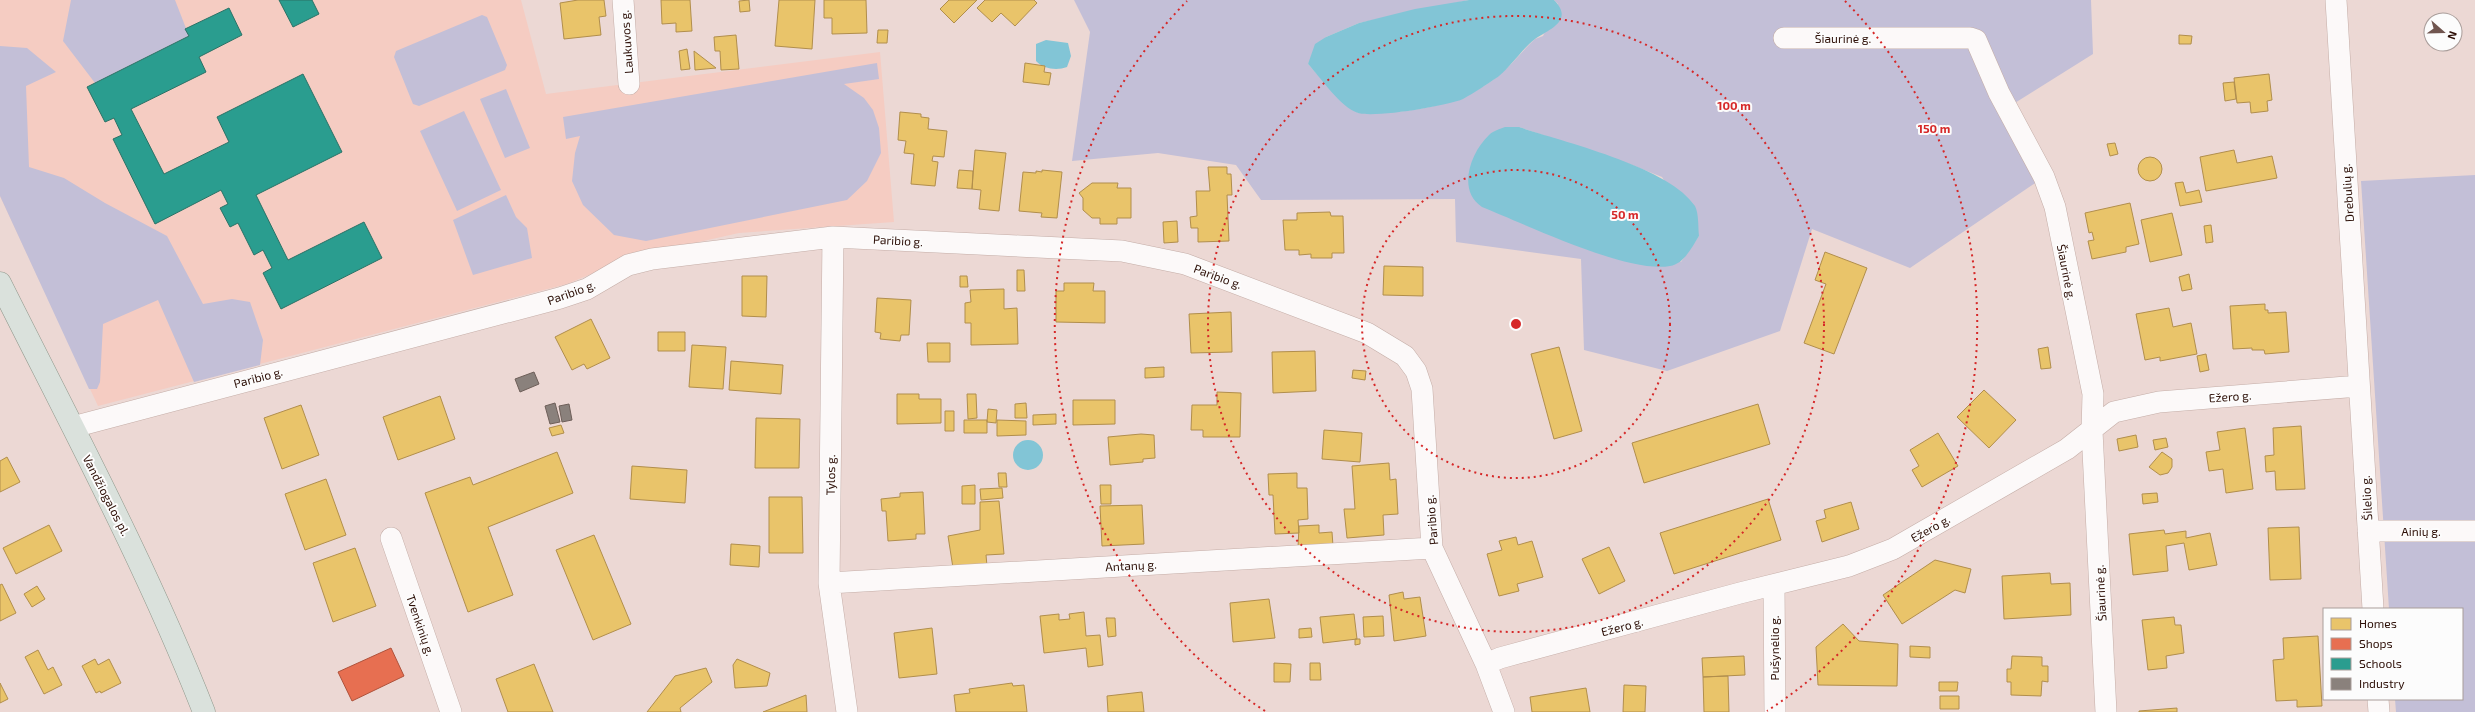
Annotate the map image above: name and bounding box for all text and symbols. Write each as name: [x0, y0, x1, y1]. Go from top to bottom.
street label: Laukuvos g.: [617, 10, 635, 74]
north arrow: [2423, 12, 2463, 52]
text: N: [2445, 30, 2460, 42]
street label: Šiaurinė g.: [1815, 31, 1871, 45]
text: 100 m: [1717, 98, 1751, 112]
text: 150 m: [1918, 121, 1950, 135]
street label: Drebulių g.: [2338, 163, 2356, 223]
text: 50 m: [1611, 207, 1639, 221]
street label: Paribio g.: [873, 232, 923, 248]
street label: Šiaurinė g.: [2055, 243, 2079, 301]
street label: Paribio g.: [1192, 261, 1244, 291]
street label: Paribio g.: [545, 277, 597, 307]
centre of rings: [1509, 317, 1523, 331]
street label: Paribio g.: [232, 364, 284, 390]
street label: Ežero g.: [2208, 388, 2252, 404]
street label: Vandžiogalos pl.: [81, 452, 133, 538]
street label: Tylos g.: [823, 454, 837, 496]
street label: Šilelio g.: [2358, 475, 2374, 521]
street label: Paribio g.: [1422, 494, 1440, 546]
street label: Ežero g.: [1908, 511, 1952, 545]
street label: Ainių g.: [2401, 524, 2441, 538]
street label: Antanų g.: [1105, 557, 1157, 573]
street label: Šiaurinė g.: [2092, 564, 2108, 622]
street label: Tvenkinių g.: [404, 593, 438, 657]
legend: [2323, 608, 2463, 700]
street label: Ežero g.: [1599, 614, 1645, 638]
street label: Pušynėlio g.: [1767, 615, 1781, 681]
text: Homes: [2359, 616, 2397, 630]
text: Shops: [2359, 636, 2393, 650]
text: Schools: [2359, 656, 2402, 670]
text: Industry: [2359, 676, 2405, 690]

